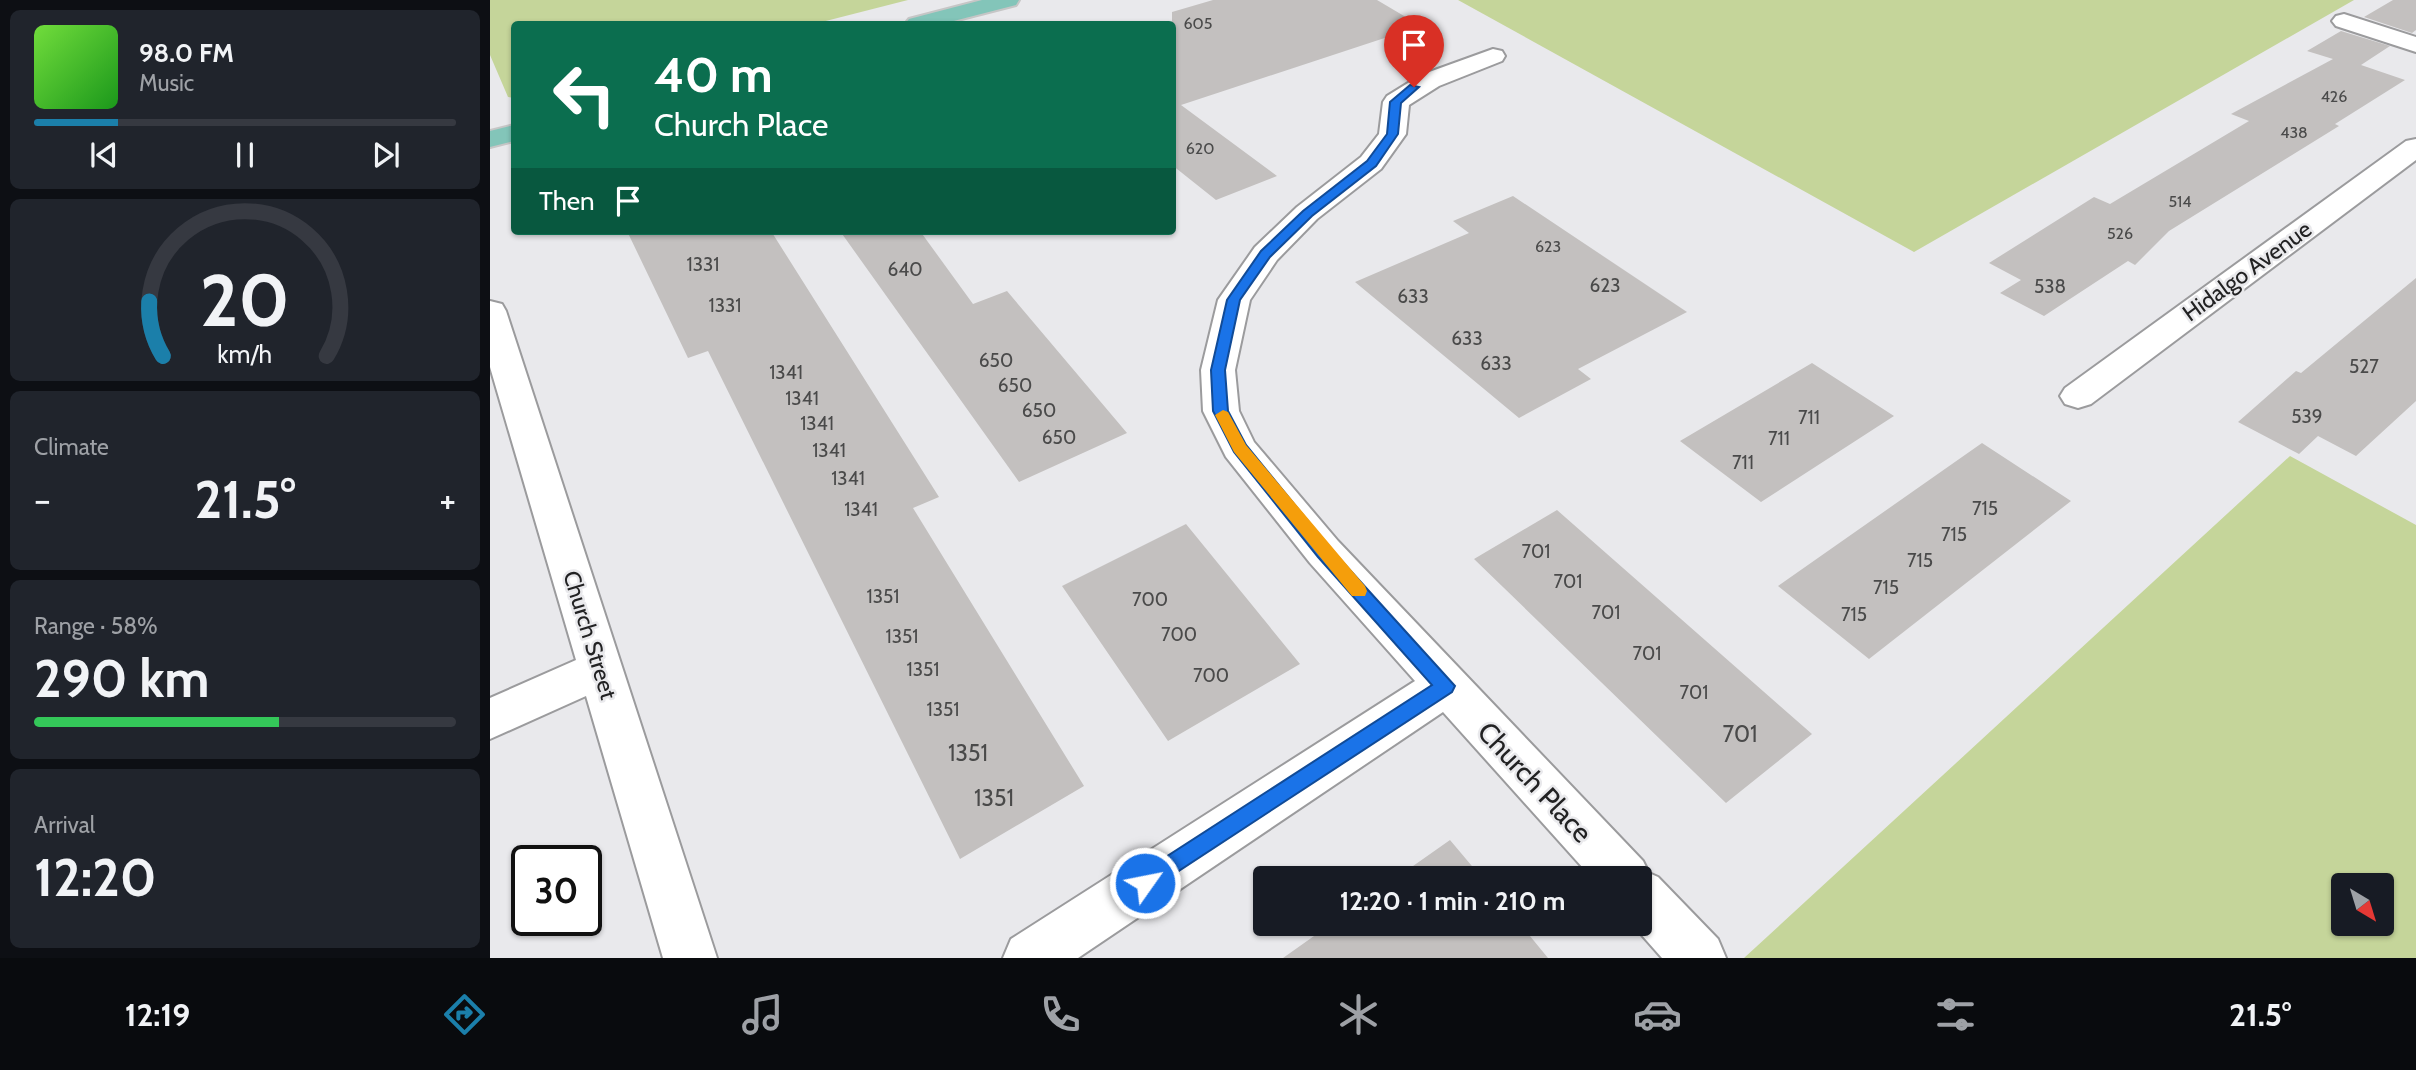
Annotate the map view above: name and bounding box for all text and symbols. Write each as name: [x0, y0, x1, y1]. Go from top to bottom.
house number: 605: [1184, 14, 1212, 33]
pin: [1384, 15, 1444, 87]
icon: arrive: [1395, 26, 1433, 64]
text: 98.0 FM: [139, 37, 234, 69]
text: 40 m: [654, 45, 773, 104]
icon: left: [539, 49, 630, 140]
text: Music: [139, 69, 194, 97]
house number: 426: [2321, 87, 2347, 106]
text: Church Place: [654, 105, 828, 144]
house number: 438: [2280, 123, 2308, 142]
icon: previous: [85, 136, 123, 174]
icon: pause: [226, 136, 264, 174]
icon: next: [367, 136, 405, 174]
house number: 620: [1186, 139, 1214, 158]
icon: arrive: [609, 182, 647, 220]
text: Then: [539, 185, 595, 217]
house number: 514: [2168, 192, 2192, 211]
street label: Hidalgo Avenue: [2177, 215, 2317, 327]
house number: 526: [2107, 224, 2133, 243]
house number: 623: [1535, 237, 1561, 256]
house number: 1331: [687, 253, 719, 276]
text: 20: [200, 256, 290, 344]
house number: 640: [887, 258, 923, 281]
house number: 623: [1589, 274, 1621, 297]
house number: 538: [2034, 275, 2066, 298]
house number: 633: [1397, 285, 1429, 308]
house number: 1331: [709, 294, 741, 317]
house number: 633: [1451, 327, 1483, 350]
text: km/h: [218, 339, 272, 369]
house number: 650: [979, 349, 1013, 372]
house number: 633: [1480, 352, 1512, 375]
house number: 527: [2349, 355, 2379, 378]
house number: 1341: [769, 361, 803, 384]
house number: 650: [998, 374, 1032, 397]
house number: 1341: [785, 387, 819, 410]
house number: 650: [1022, 399, 1056, 422]
house number: 539: [2291, 405, 2323, 428]
house number: 711: [1798, 406, 1820, 429]
house number: 1341: [800, 412, 834, 435]
house number: 650: [1042, 426, 1076, 449]
house number: 711: [1768, 427, 1790, 450]
text: Climate: [34, 433, 109, 461]
house number: 1341: [812, 439, 846, 462]
house number: 711: [1732, 451, 1754, 474]
house number: 1341: [831, 467, 865, 490]
text: 21.5°: [194, 468, 296, 531]
text: −: [34, 476, 51, 523]
text: +: [439, 476, 456, 523]
house number: 715: [1972, 497, 1998, 520]
house number: 1341: [844, 498, 878, 521]
house number: 715: [1941, 523, 1967, 546]
house number: 701: [1522, 540, 1550, 563]
house number: 715: [1907, 549, 1933, 572]
street label: Church Street: [557, 567, 623, 703]
house number: 701: [1554, 570, 1582, 593]
house number: 715: [1873, 576, 1899, 599]
house number: 1351: [867, 585, 899, 608]
house number: 700: [1132, 588, 1168, 611]
house number: 701: [1592, 601, 1620, 624]
house number: 715: [1841, 603, 1867, 626]
text: Range · 58%: [34, 612, 158, 640]
house number: 700: [1161, 623, 1197, 646]
house number: 1351: [886, 625, 918, 648]
house number: 701: [1633, 642, 1661, 665]
text: 290 km: [34, 647, 210, 710]
house number: 1351: [907, 658, 939, 681]
house number: 700: [1193, 664, 1229, 687]
house number: 701: [1680, 681, 1708, 704]
house number: 1351: [927, 698, 959, 721]
street label: Church Place: [1471, 715, 1599, 849]
house number: 701: [1723, 720, 1757, 748]
house number: 1351: [948, 739, 988, 767]
house number: 1351: [974, 784, 1014, 812]
text: Arrival: [34, 811, 95, 839]
speed limit sign: 30: [511, 845, 602, 936]
text: 12:20: [34, 846, 156, 909]
position arrow: [1108, 846, 1182, 920]
north arrow: [2331, 873, 2394, 936]
map controls: [2331, 873, 2394, 936]
text: 12:20 · 1 min · 210 m: [1340, 885, 1565, 917]
icon: directions: [440, 990, 489, 1039]
icon: music: [738, 990, 787, 1039]
icon: phone: [1036, 990, 1085, 1039]
icon: climate: [1334, 990, 1383, 1039]
icon: car: [1633, 990, 1682, 1039]
icon: filters: [1931, 990, 1980, 1039]
text: 12:19: [125, 995, 190, 1034]
text: 21.5°: [2229, 995, 2291, 1034]

